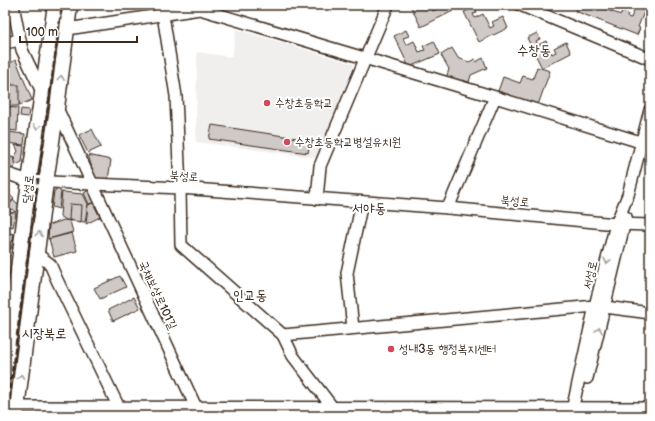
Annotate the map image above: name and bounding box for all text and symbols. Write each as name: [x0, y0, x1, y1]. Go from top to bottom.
scale bar: [20, 18, 137, 44]
text: 100 m: [26, 25, 58, 40]
district label: 수창동: [517, 42, 551, 59]
one-way arrow: [56, 75, 65, 81]
place label: 수창초등학교: [275, 96, 333, 111]
marker: 수창초등학교: [262, 98, 272, 108]
one-way arrow: [33, 124, 42, 130]
place label: 수창초등학교병설유치원: [295, 135, 401, 150]
marker: 수창초등학교병설유치원: [282, 137, 292, 147]
street label: 북성로: [169, 168, 199, 185]
street label: 달성로: [19, 174, 38, 204]
street label: 북성로: [500, 193, 530, 210]
district label: 서야동: [352, 200, 386, 217]
one-way arrow: [34, 231, 43, 238]
street label: 국채보상로101길: [135, 258, 180, 332]
one-way arrow: [603, 258, 611, 265]
street label: 서성로: [580, 259, 601, 291]
district label: 인교동: [233, 287, 267, 304]
district label: 시장북로: [21, 325, 67, 342]
one-way arrow: [594, 327, 603, 334]
place label: 성내3동 행정복지센터: [399, 342, 497, 357]
marker: 성내3동 행정복지센터: [386, 344, 396, 354]
one-way arrow: [17, 374, 26, 380]

